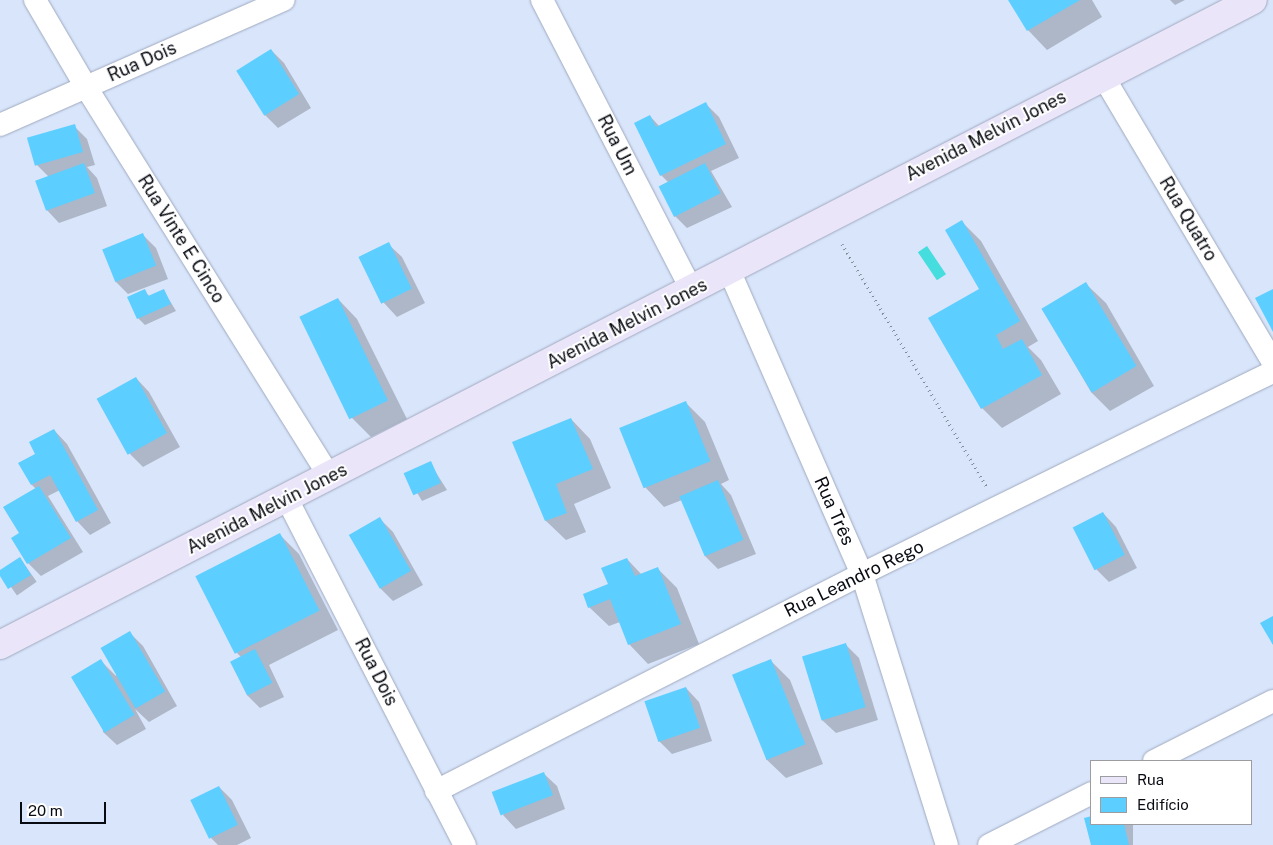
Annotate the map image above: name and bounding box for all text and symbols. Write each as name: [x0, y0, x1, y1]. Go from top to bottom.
street label: Rua Dois: [104, 37, 180, 87]
street label: Avenida Melvin Jones: [902, 86, 1070, 186]
street label: Rua Um: [593, 111, 641, 179]
street label: Rua Vinte E Cinco: [133, 171, 229, 307]
street label: Rua Quatro: [1154, 173, 1222, 265]
street label: Avenida Melvin Jones: [543, 274, 711, 374]
street label: Avenida Melvin Jones: [183, 459, 351, 559]
street label: Rua Três: [809, 473, 859, 549]
street label: Rua Leandro Rego: [781, 536, 927, 622]
street label: Rua Dois: [350, 635, 402, 709]
legend: [1090, 760, 1253, 825]
text: Rua: [1137, 771, 1164, 788]
scale bar: [22, 792, 109, 824]
text: Edifício: [1137, 796, 1189, 813]
text: 20 m: [28, 802, 63, 819]

